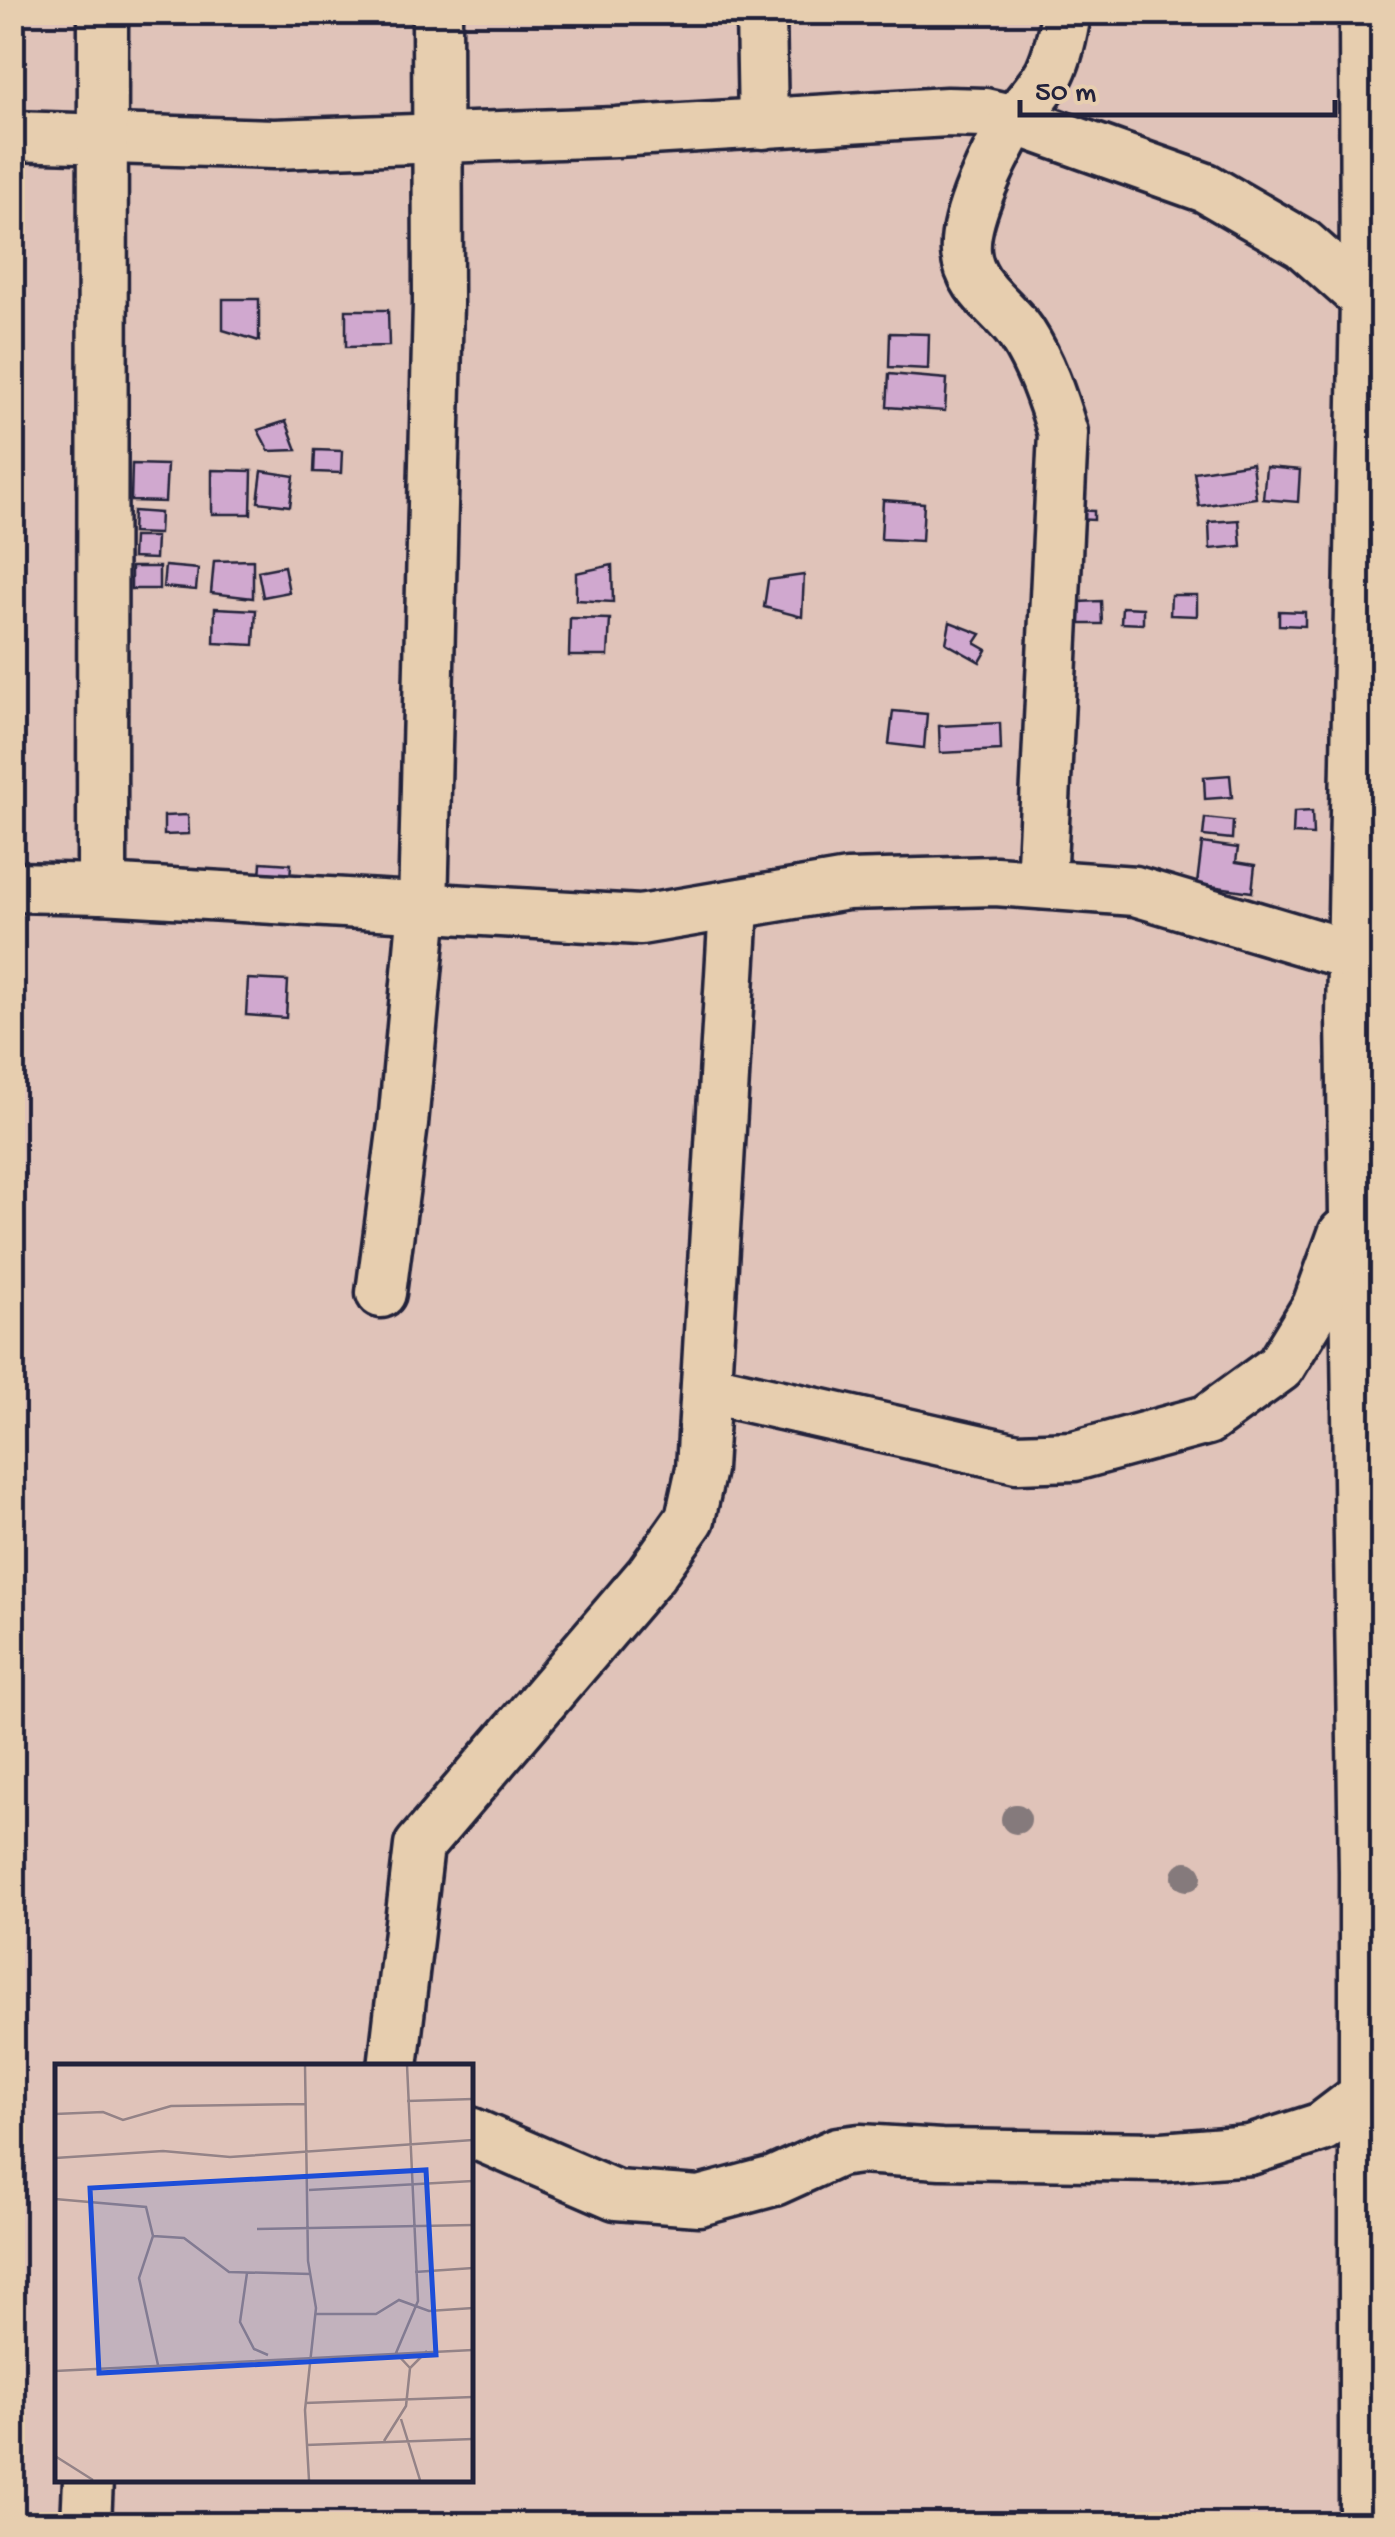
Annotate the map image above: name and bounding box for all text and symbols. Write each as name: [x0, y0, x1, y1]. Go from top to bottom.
scale bar: [1020, 55, 1335, 117]
text: 50 m: [1035, 77, 1096, 112]
inset map: [55, 2064, 472, 2482]

